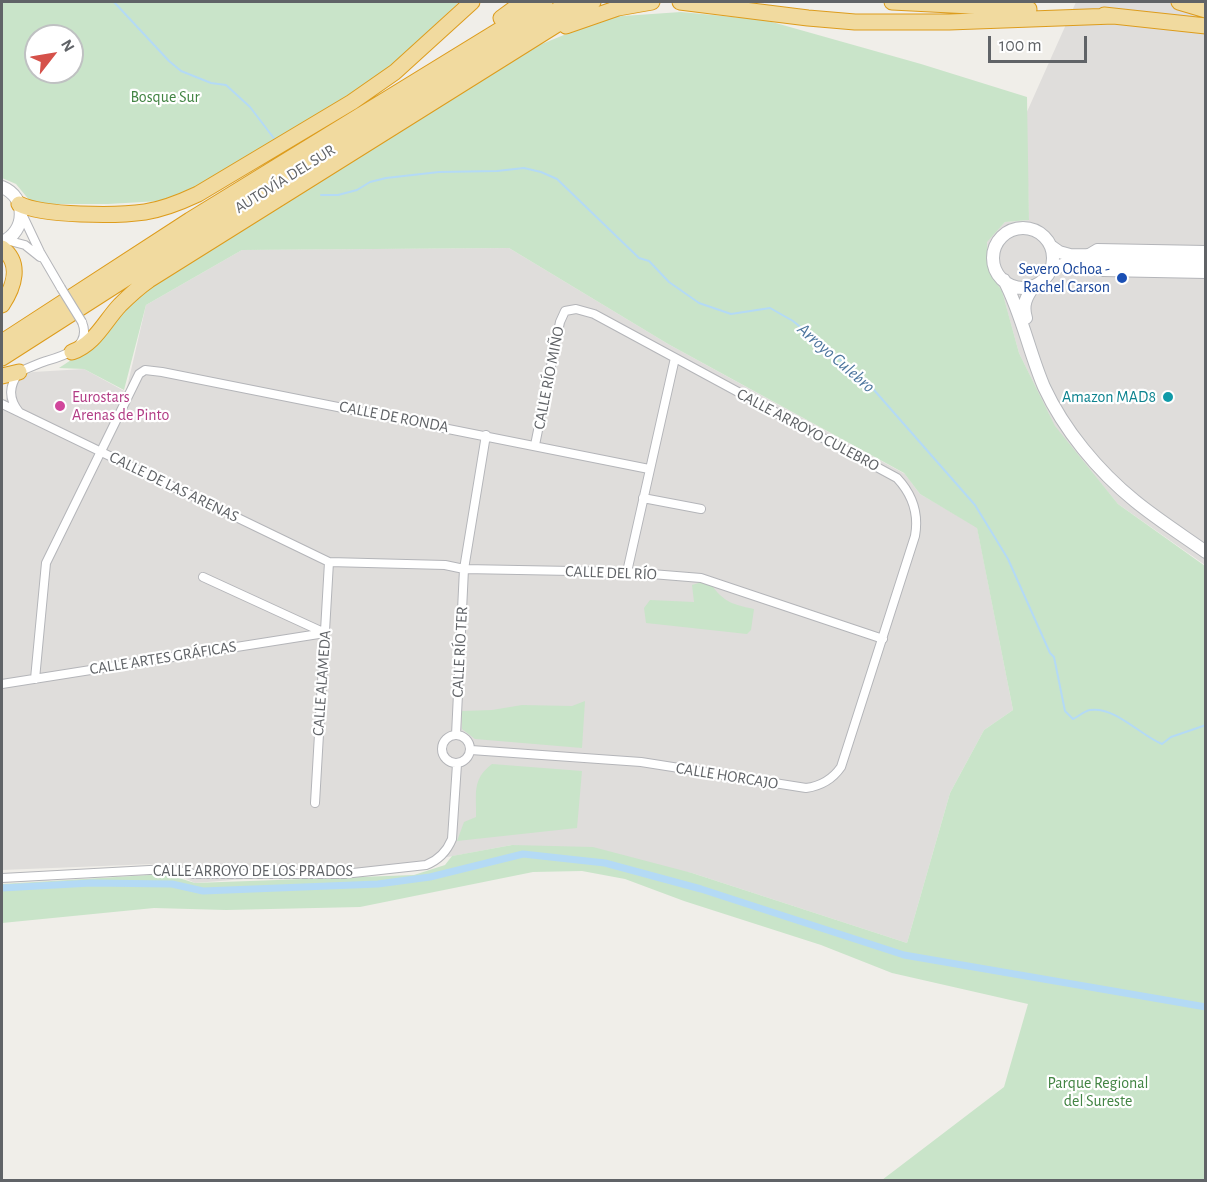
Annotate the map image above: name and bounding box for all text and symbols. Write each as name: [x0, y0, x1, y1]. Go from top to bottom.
north arrow: [24, 24, 84, 84]
scale bar: [991, 24, 1090, 62]
text: N: [58, 37, 77, 55]
text: 100 m: [999, 37, 1042, 55]
park label: Bosque Sur: [130, 87, 200, 107]
street label: AUTOVÍA DEL SUR: [231, 140, 339, 218]
place label: Severo Ochoa - Rachel Carson: [1018, 259, 1110, 297]
marker: Severo Ochoa - Rachel Carson: [1115, 271, 1129, 285]
water label: Arroyo Culebro: [793, 319, 879, 397]
street label: CALLE RÍO MIÑO: [530, 325, 568, 431]
street label: CALLE ARROYO CULEBRO: [733, 384, 883, 476]
place label: Eurostars Arenas de Pinto: [72, 387, 169, 425]
place label: Amazon MAD8: [1062, 387, 1156, 407]
marker: Amazon MAD8: [1161, 390, 1175, 404]
street label: CALLE DE RONDA: [338, 397, 450, 437]
marker: Eurostars Arenas de Pinto: [53, 399, 67, 413]
street label: CALLE DE LAS ARENAS: [106, 447, 242, 527]
street label: CALLE DEL RÍO: [565, 562, 657, 584]
street label: CALLE RÍO TER: [448, 606, 472, 698]
street label: CALLE ALAMEDA: [309, 629, 335, 737]
street label: CALLE ARTES GRÁFICAS: [88, 637, 238, 679]
street label: CALLE HORCAJO: [675, 758, 779, 794]
street label: CALLE ARROYO DE LOS PRADOS: [153, 861, 353, 881]
park label: Parque Regional del Sureste: [1047, 1073, 1149, 1111]

